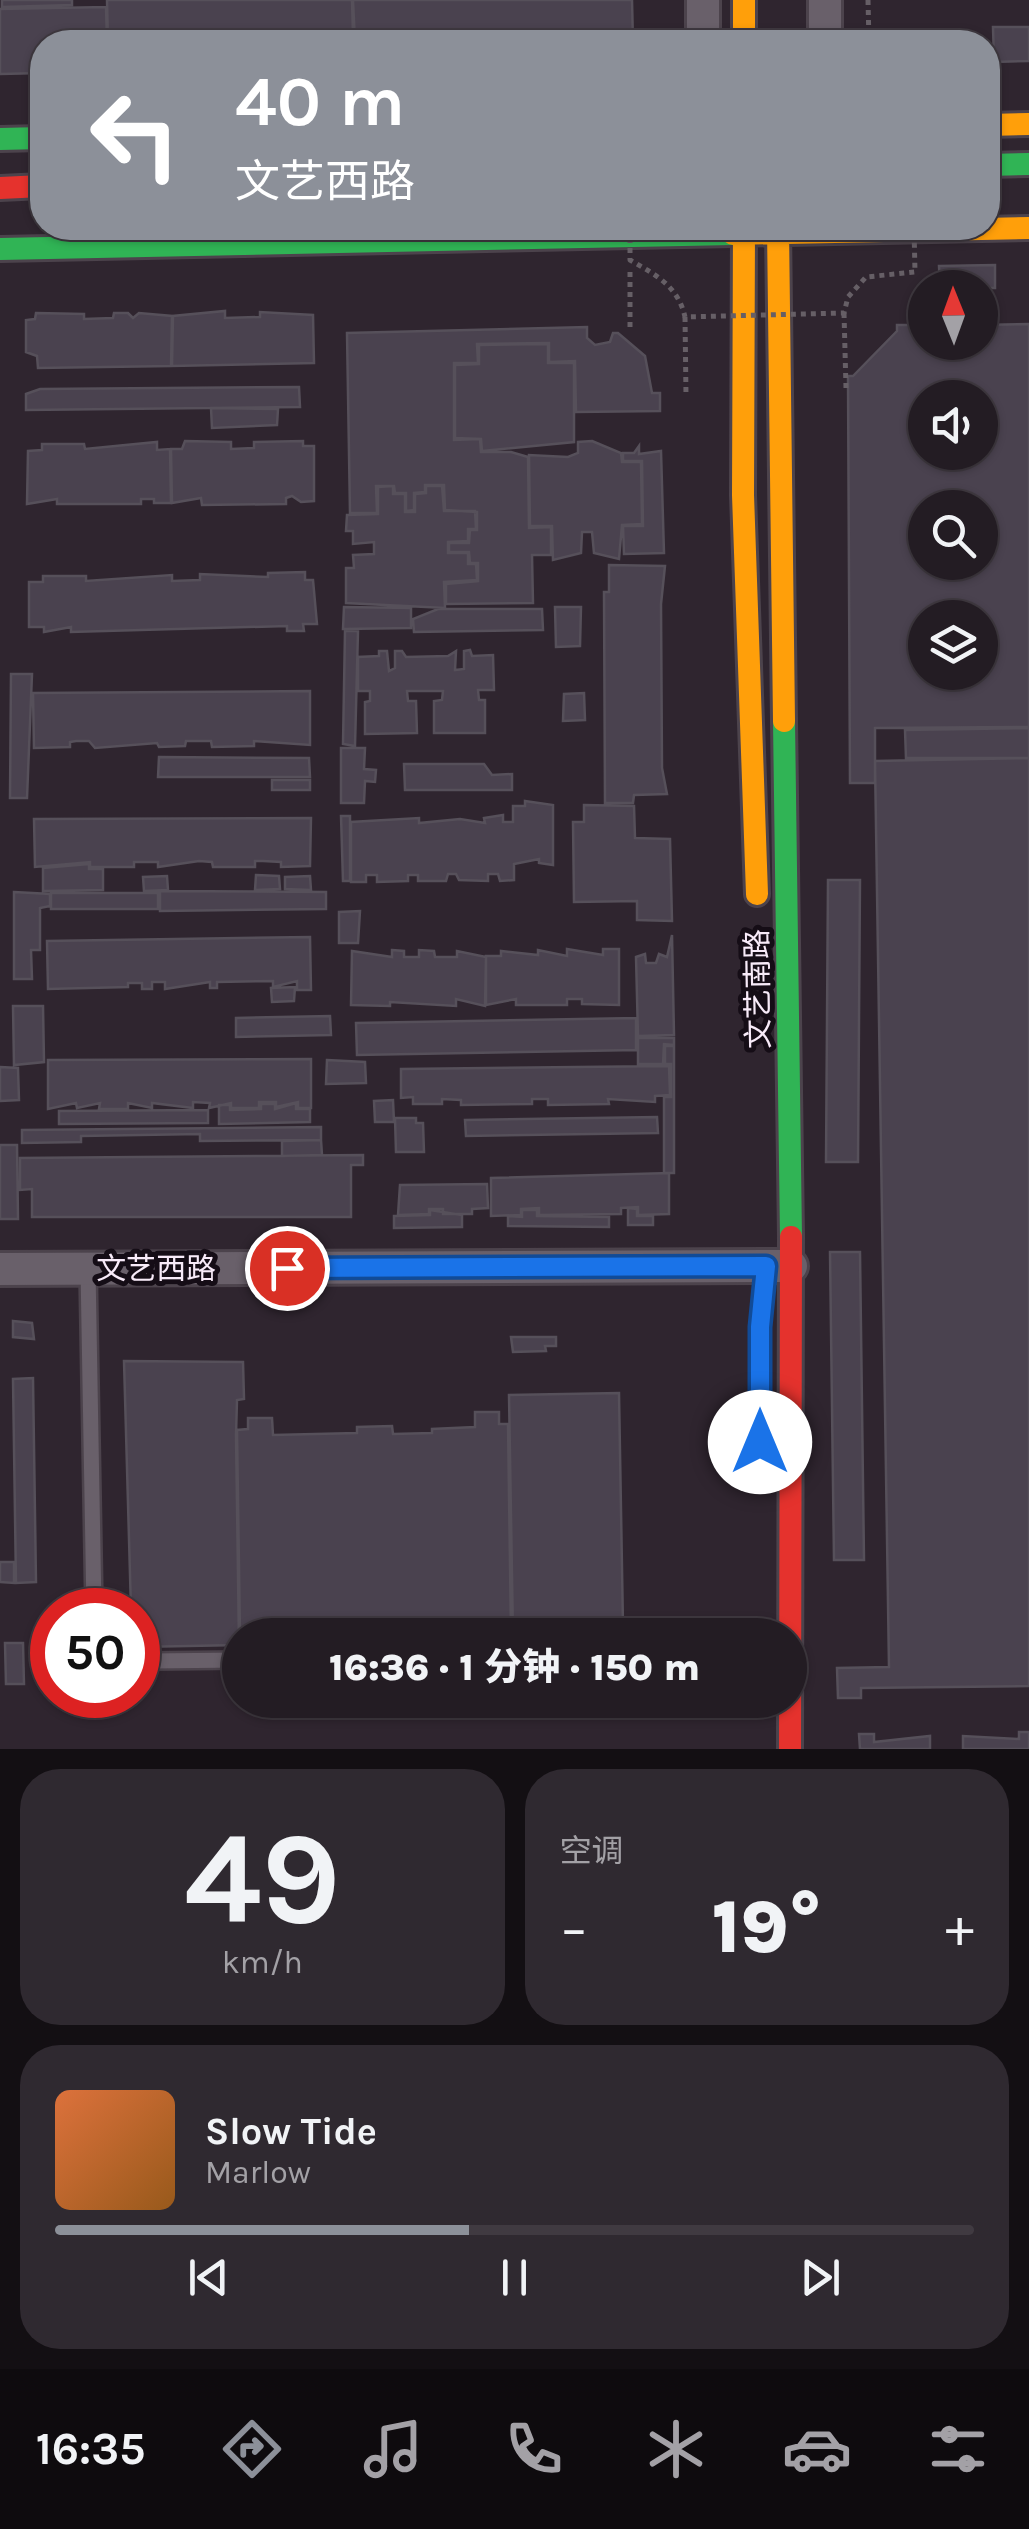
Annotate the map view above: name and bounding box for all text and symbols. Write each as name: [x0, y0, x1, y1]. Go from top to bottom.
text: 40 m: [235, 61, 405, 143]
icon: left: [70, 70, 200, 200]
text: 文艺西路: [235, 156, 415, 208]
north arrow: [908, 270, 998, 360]
map controls: [908, 270, 998, 690]
button: sound: [908, 380, 998, 470]
button: search: [908, 490, 998, 580]
button: layers: [908, 600, 998, 690]
street label: 文艺南路: [739, 929, 777, 1049]
pin: [245, 1226, 330, 1311]
icon: arrive: [260, 1241, 315, 1296]
street label: 文艺西路: [96, 1251, 216, 1287]
position arrow: [708, 1390, 812, 1494]
speed limit sign: 50: [30, 1588, 160, 1718]
text: 16:36 · 1 分钟 · 150 m: [329, 1645, 700, 1690]
text: 49: [184, 1803, 341, 1955]
text: 空调: [560, 1833, 624, 1870]
text: 19°: [712, 1883, 822, 1971]
text: −: [560, 1896, 588, 1960]
text: +: [945, 1896, 974, 1960]
text: km/h: [222, 1944, 303, 1981]
text: Slow Tide: [205, 2109, 377, 2154]
text: Marlow: [205, 2154, 311, 2191]
icon: previous: [181, 2250, 236, 2305]
icon: pause: [487, 2250, 542, 2305]
icon: next: [793, 2250, 848, 2305]
icon: directions: [217, 2414, 287, 2484]
icon: music: [358, 2414, 428, 2484]
icon: phone: [499, 2414, 569, 2484]
icon: climate: [641, 2414, 711, 2484]
icon: car: [782, 2414, 852, 2484]
icon: filters: [923, 2414, 993, 2484]
text: 16:35: [36, 2423, 145, 2475]

